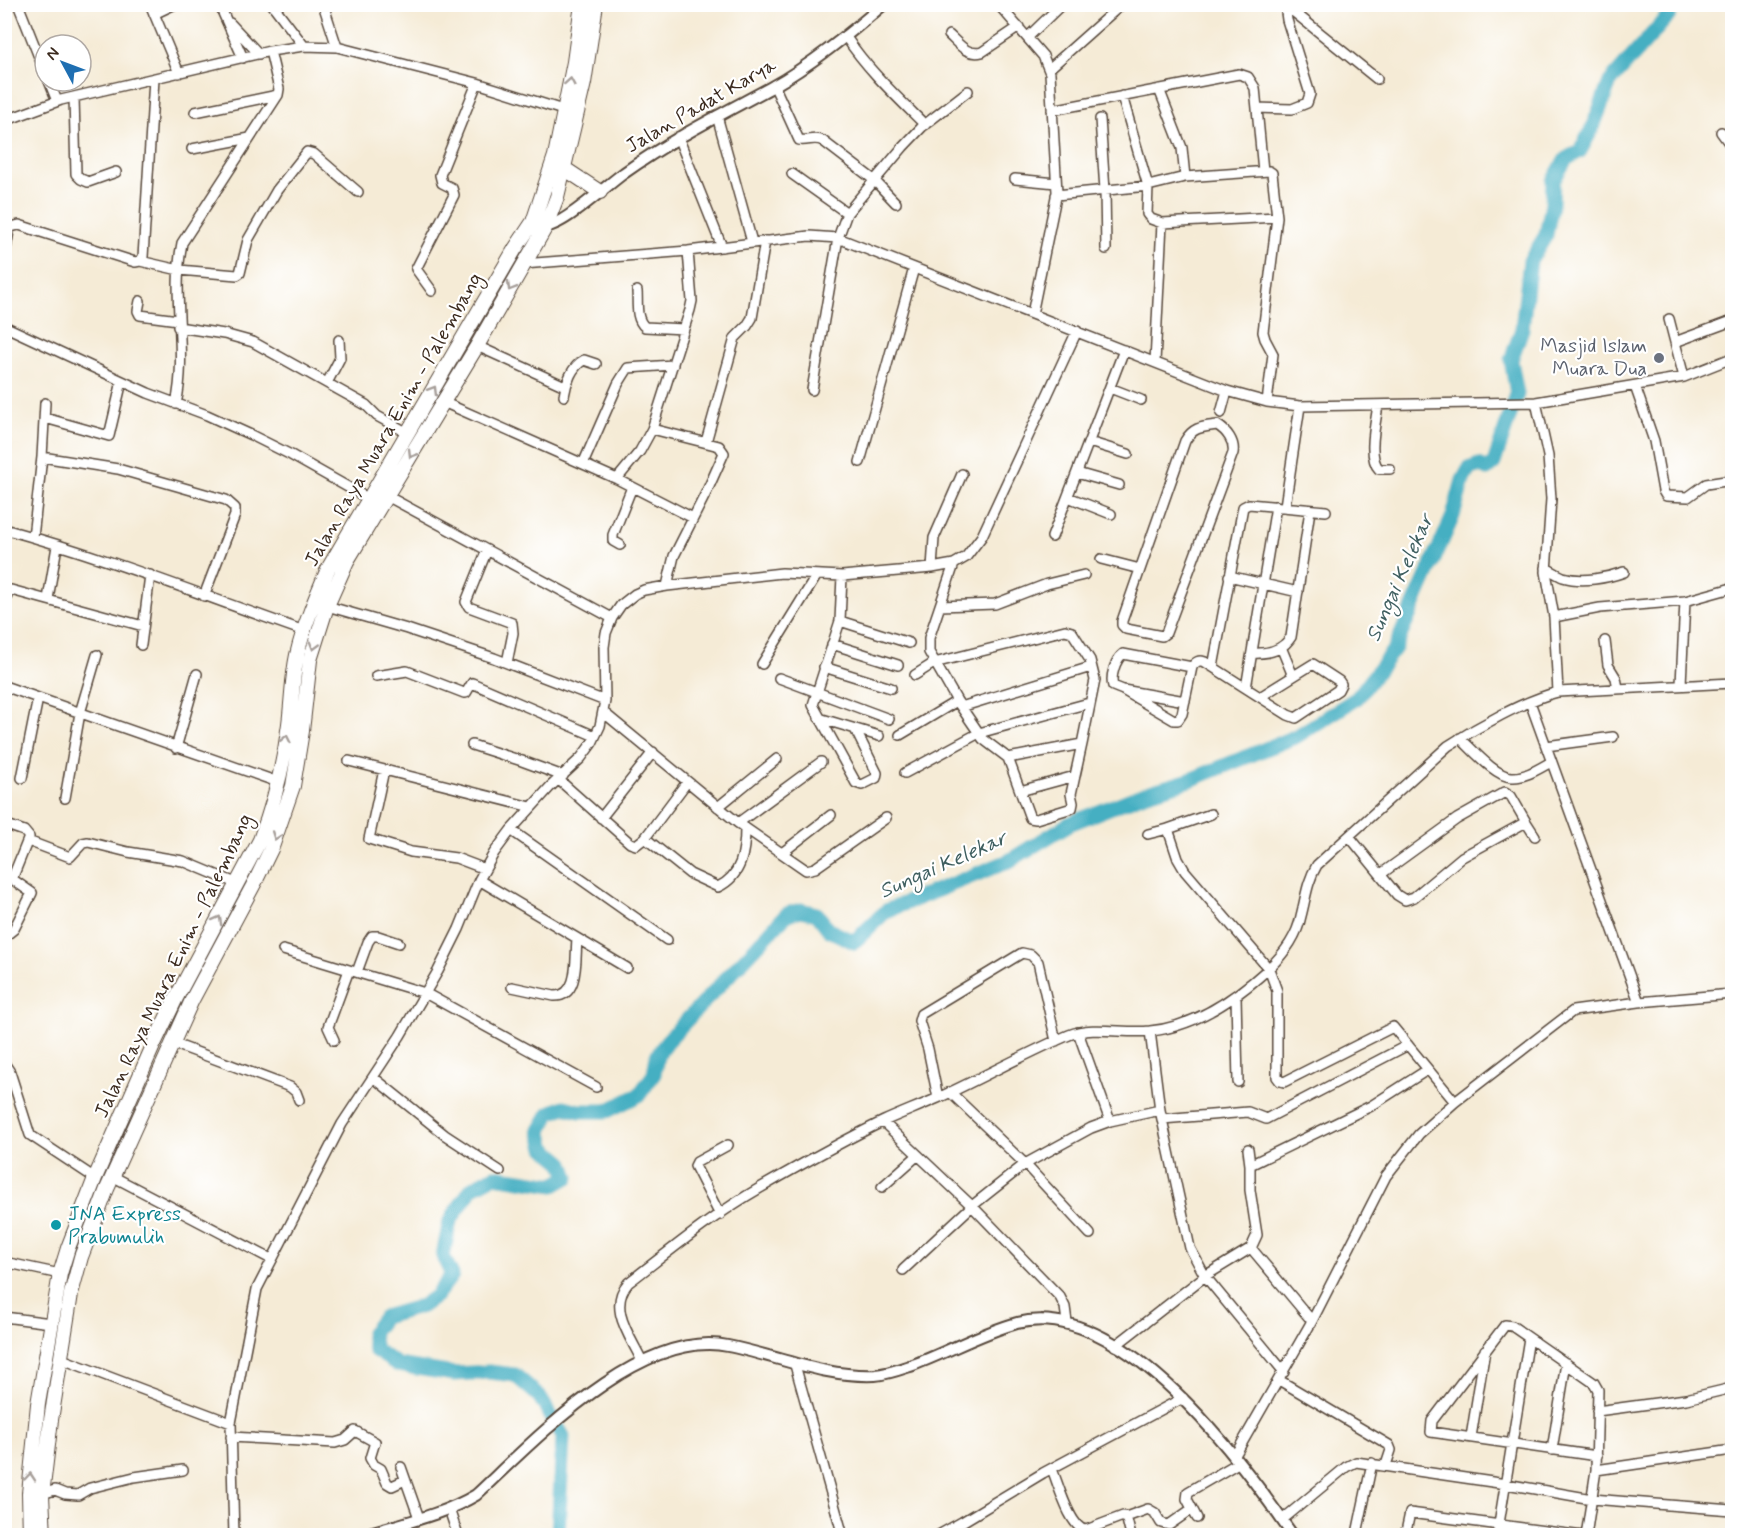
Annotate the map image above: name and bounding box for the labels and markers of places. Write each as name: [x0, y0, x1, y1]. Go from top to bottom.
place label: Masjid Islam Muara Dua: [1540, 333, 1647, 383]
marker: Masjid Islam Muara Dua: [1652, 351, 1666, 365]
place label: JNA Express Prabumulih: [68, 1201, 181, 1251]
marker: JNA Express Prabumulih: [49, 1218, 63, 1232]

